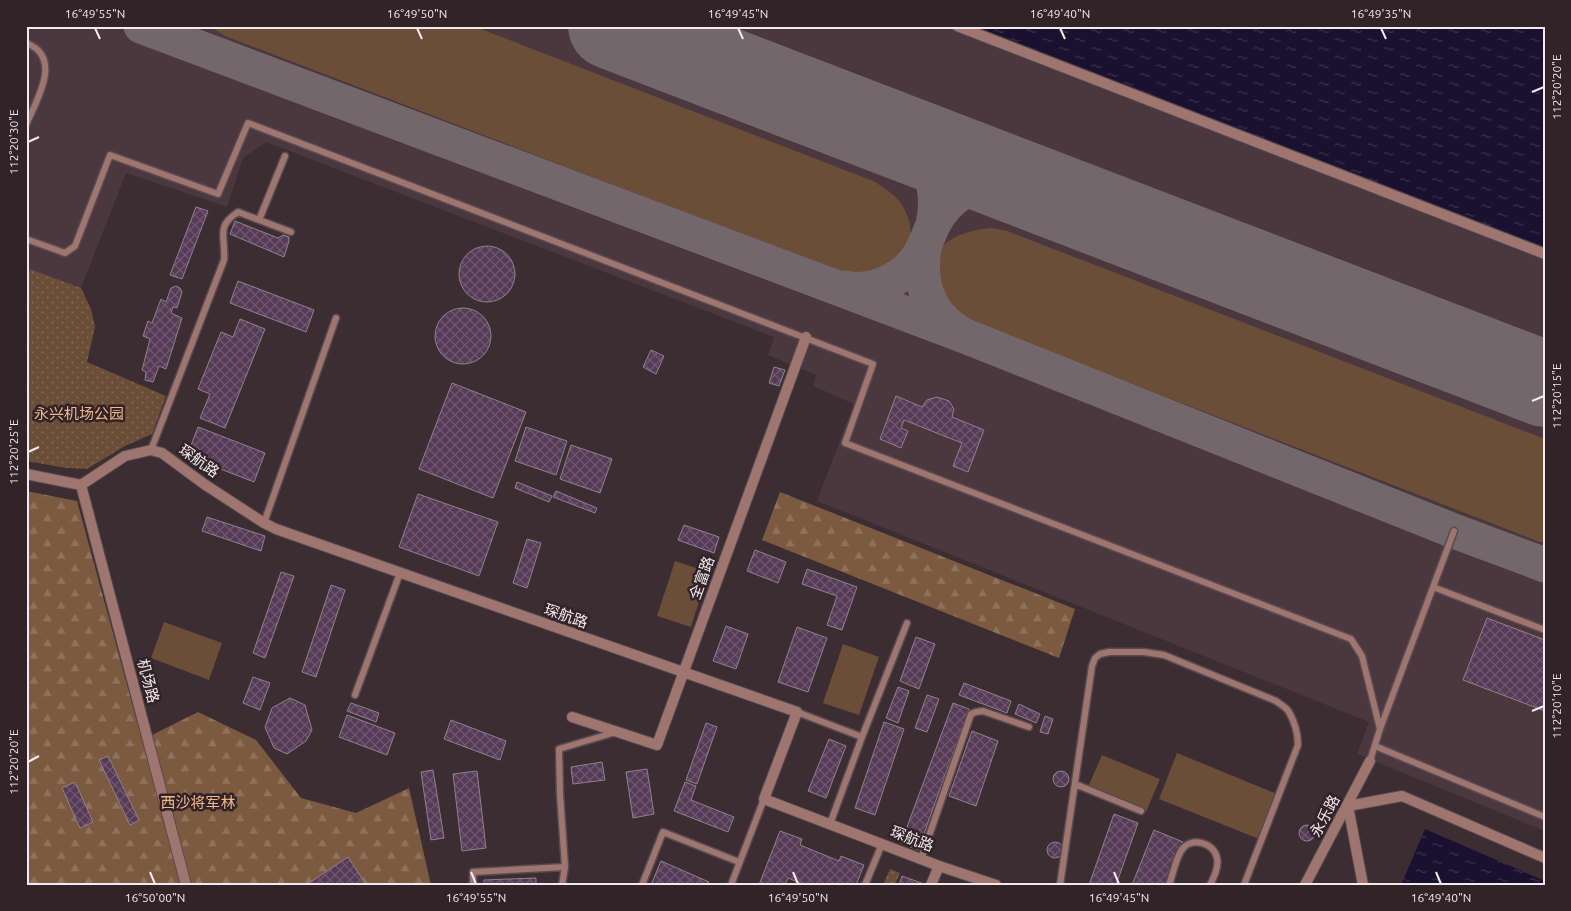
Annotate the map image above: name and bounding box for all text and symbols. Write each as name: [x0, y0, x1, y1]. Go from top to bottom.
text: 16°49'55"N: [65, 7, 125, 20]
text: 16°49'50"N: [387, 7, 447, 20]
text: 16°49'45"N: [708, 7, 768, 20]
text: 16°49'40"N: [1030, 7, 1090, 20]
text: 16°49'35"N: [1351, 7, 1411, 20]
text: 112°20'20"E: [1550, 54, 1563, 120]
text: 112°20'30"E: [7, 109, 20, 175]
text: 112°20'15"E: [1550, 363, 1563, 429]
park label: 永兴机场公园: [34, 405, 124, 422]
text: 112°20'25"E: [7, 419, 20, 485]
street label: 琛航路: [176, 441, 223, 480]
street label: 全富路: [686, 554, 717, 602]
street label: 琛航路: [542, 600, 590, 631]
street label: 机场路: [134, 657, 163, 705]
text: 112°20'10"E: [1550, 673, 1563, 739]
text: 112°20'20"E: [7, 729, 20, 795]
street label: 永乐路: [1306, 792, 1343, 840]
park label: 西沙将军林: [160, 794, 236, 811]
street label: 琛航路: [888, 823, 936, 855]
text: 16°50'00"N: [125, 891, 185, 904]
text: 16°49'55"N: [446, 891, 506, 904]
text: 16°49'50"N: [768, 891, 828, 904]
text: 16°49'45"N: [1089, 891, 1149, 904]
text: 16°49'40"N: [1411, 891, 1471, 904]

